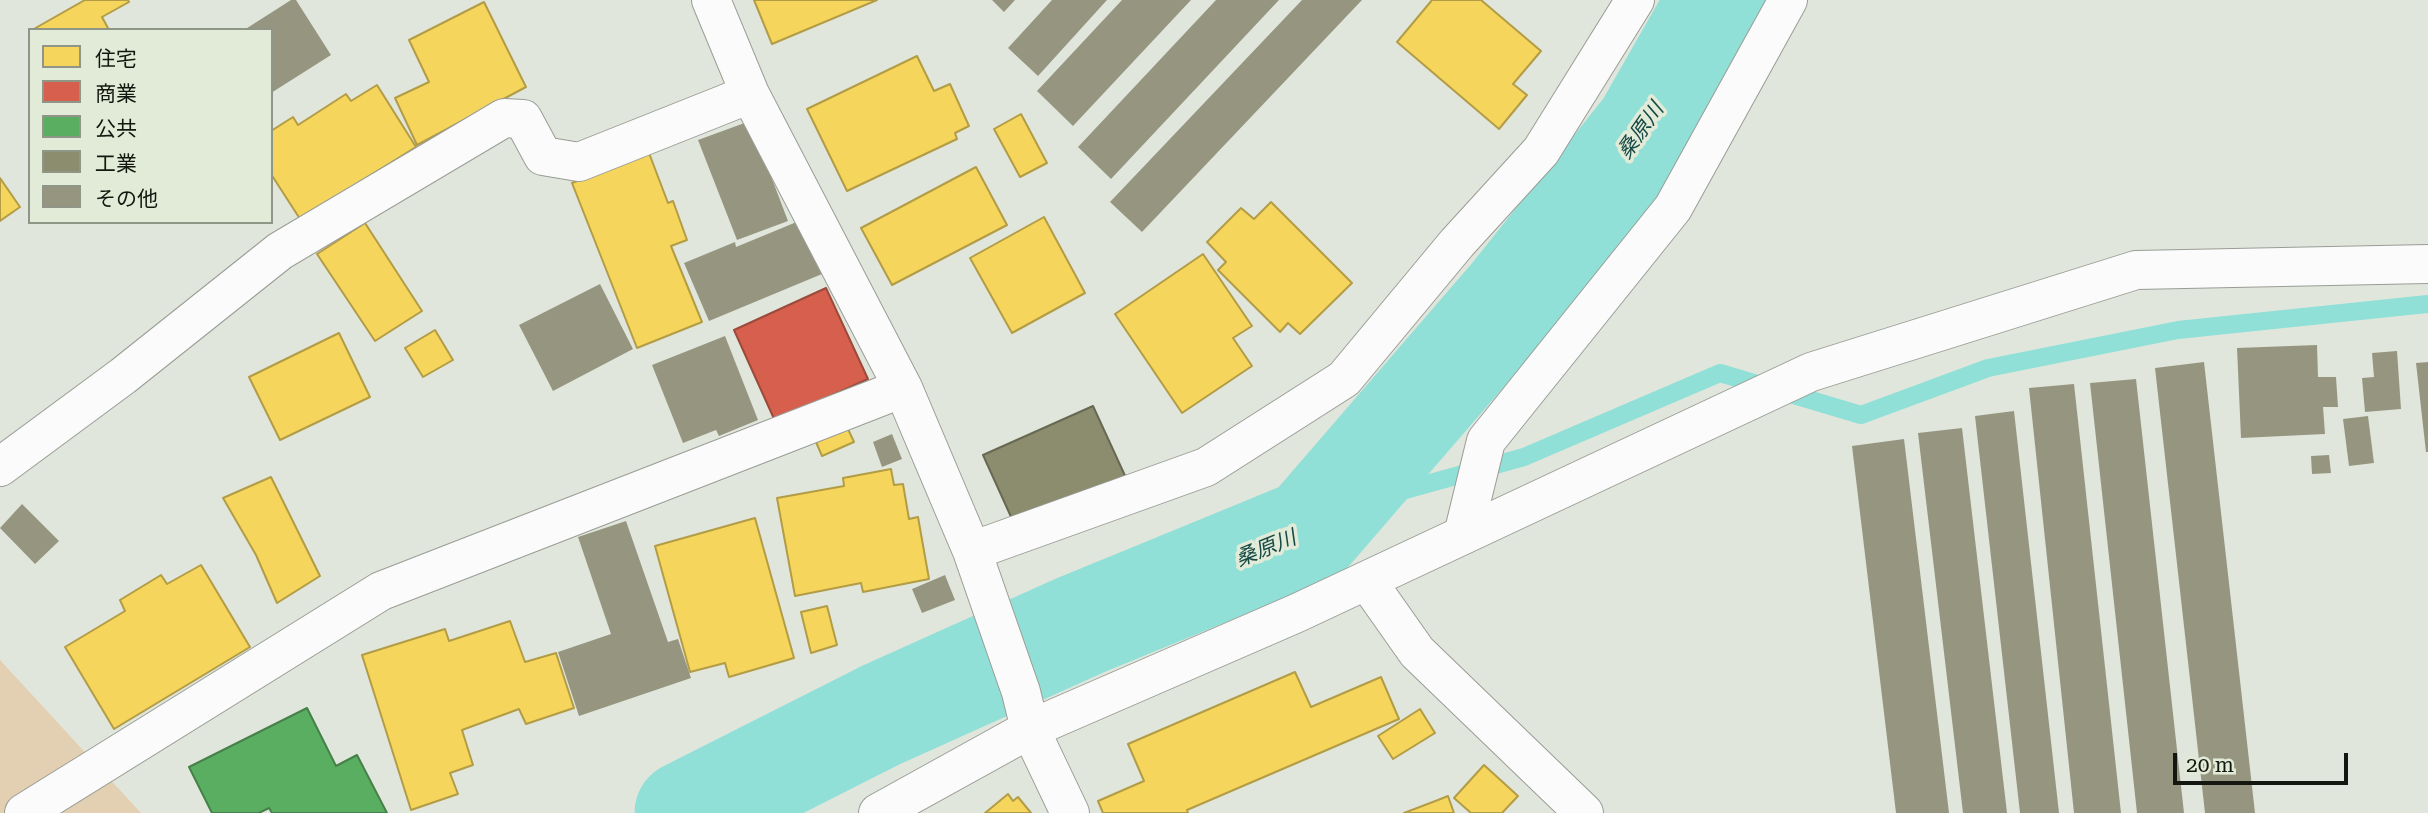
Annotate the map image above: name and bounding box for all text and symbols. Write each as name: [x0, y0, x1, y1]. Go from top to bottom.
legend: [28, 28, 273, 224]
text: 住宅: [95, 47, 137, 71]
text: 商業: [95, 82, 137, 106]
water label: 桑原川: [1613, 98, 1669, 164]
text: 公共: [95, 117, 137, 141]
text: 工業: [95, 152, 137, 176]
text: その他: [95, 187, 158, 211]
water label: 桑原川: [1232, 526, 1300, 572]
scale bar: [2176, 740, 2351, 784]
text: 20 m: [2186, 753, 2234, 777]

